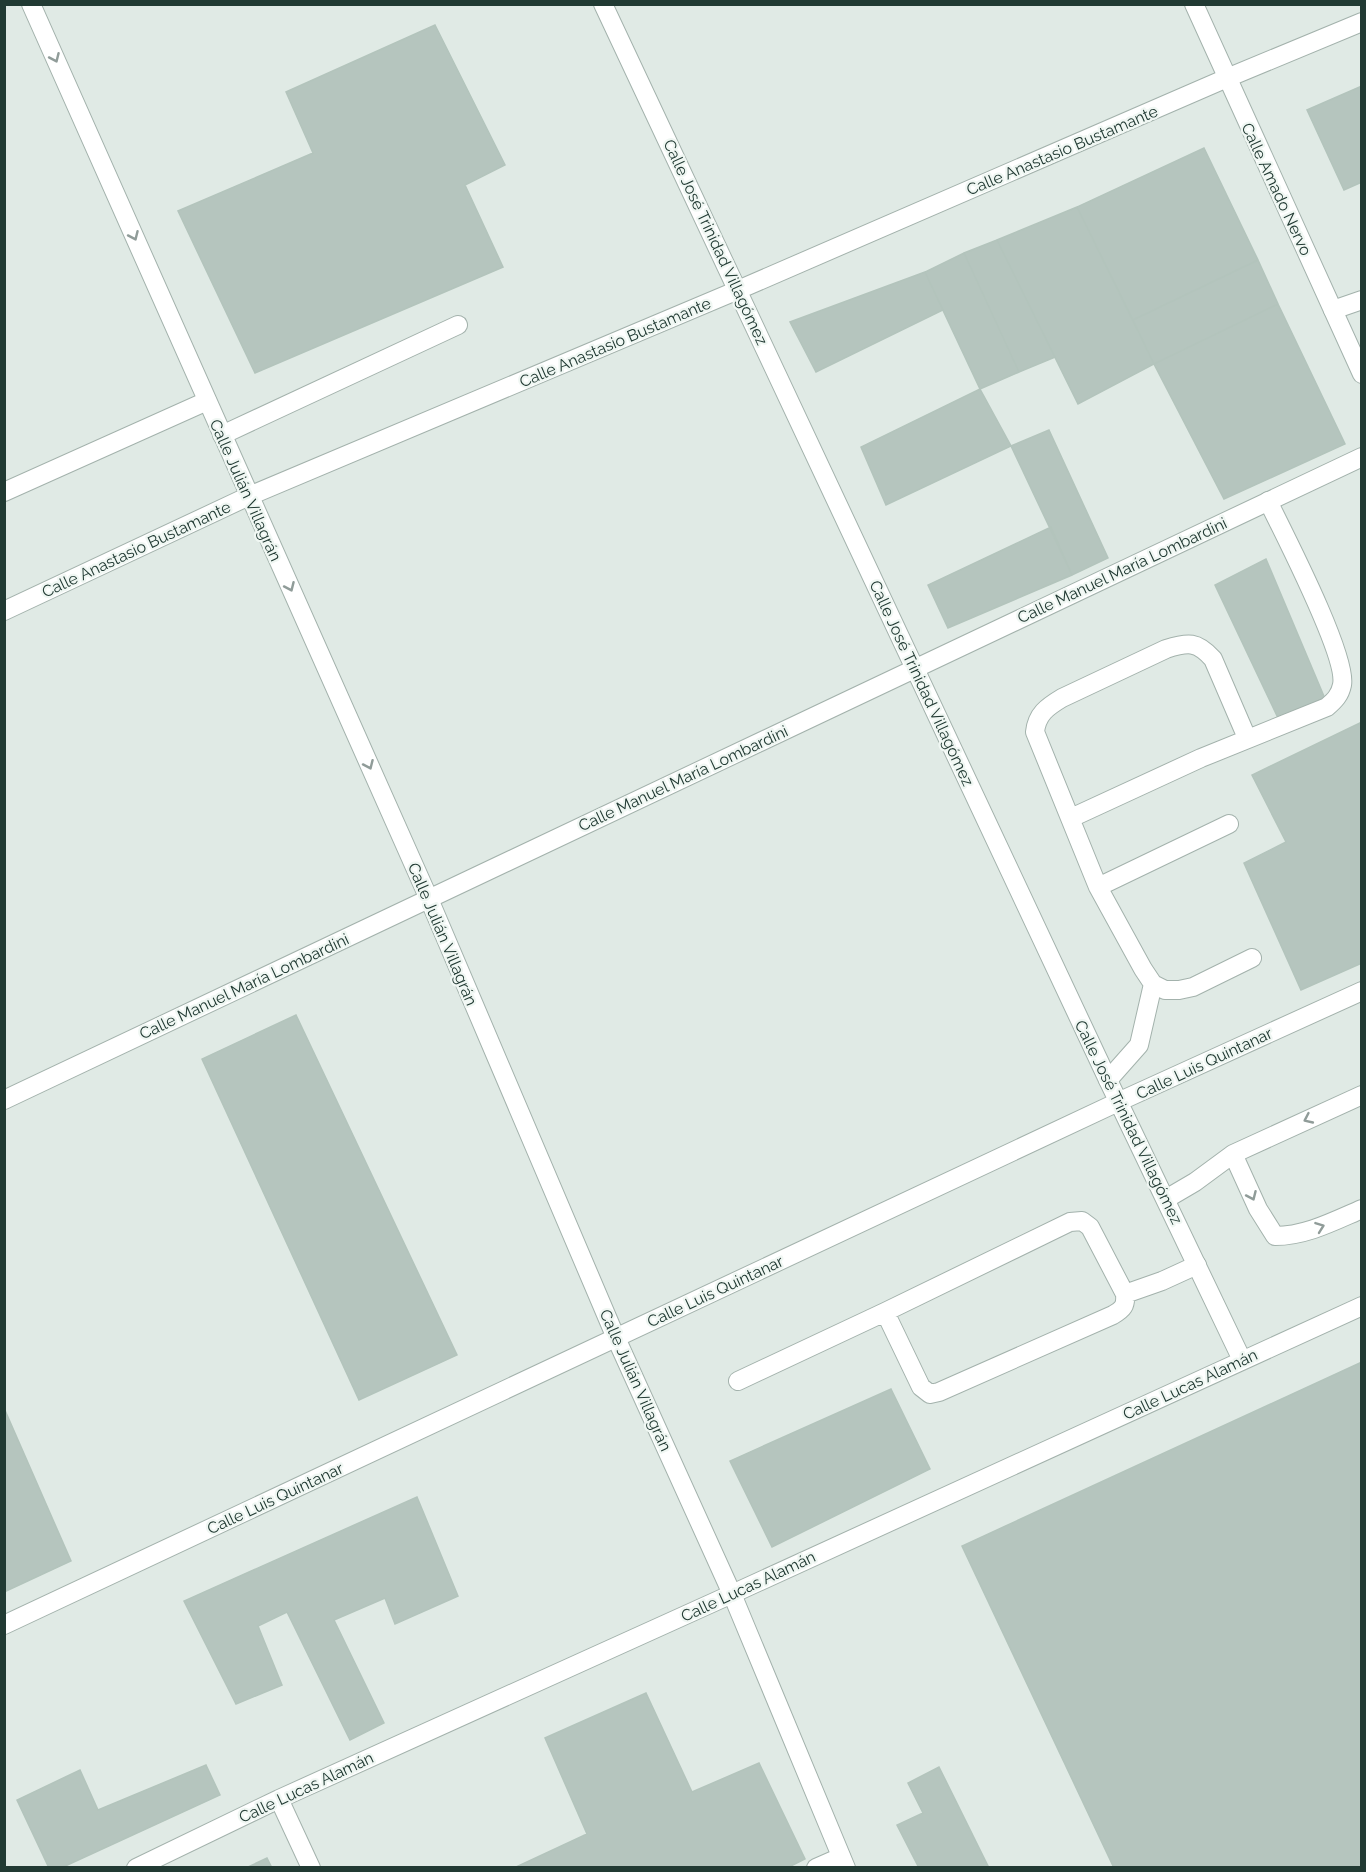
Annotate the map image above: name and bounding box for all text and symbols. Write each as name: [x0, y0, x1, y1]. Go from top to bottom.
one-way arrow: [47, 52, 59, 63]
street label: Calle Anastasio Bustamante: [964, 101, 1161, 199]
street label: Calle Amado Nervo: [1237, 120, 1316, 259]
street label: Calle José Trinidad Villagómez: [659, 136, 772, 348]
one-way arrow: [126, 230, 138, 241]
street label: Calle Anastasio Bustamante: [517, 293, 714, 391]
street label: Calle Julián Villagrán: [206, 416, 285, 564]
street label: Calle Anastasio Bustamante: [39, 497, 234, 602]
street label: Calle Manuel María Lombardini: [1014, 513, 1230, 627]
street label: Calle José Trinidad Villagómez: [865, 577, 978, 789]
one-way arrow: [282, 581, 294, 592]
street label: Calle Manuel María Lombardini: [575, 721, 791, 835]
one-way arrow: [362, 759, 374, 770]
street label: Calle Julián Villagrán: [404, 860, 481, 1008]
street label: Calle Manuel María Lombardini: [136, 929, 352, 1043]
street label: Calle José Trinidad Villagómez: [1071, 1017, 1186, 1227]
street label: Calle Luis Quintanar: [1133, 1023, 1276, 1103]
one-way arrow: [1304, 1112, 1315, 1124]
one-way arrow: [1245, 1190, 1257, 1201]
one-way arrow: [1314, 1221, 1325, 1234]
street label: Calle Luis Quintanar: [644, 1251, 787, 1331]
street label: Calle Julián Villagrán: [596, 1306, 675, 1454]
street label: Calle Lucas Alamán: [1120, 1345, 1260, 1424]
street label: Calle Luis Quintanar: [204, 1458, 347, 1538]
street label: Calle Lucas Alamán: [678, 1547, 818, 1626]
street label: Calle Lucas Alamán: [236, 1748, 376, 1827]

